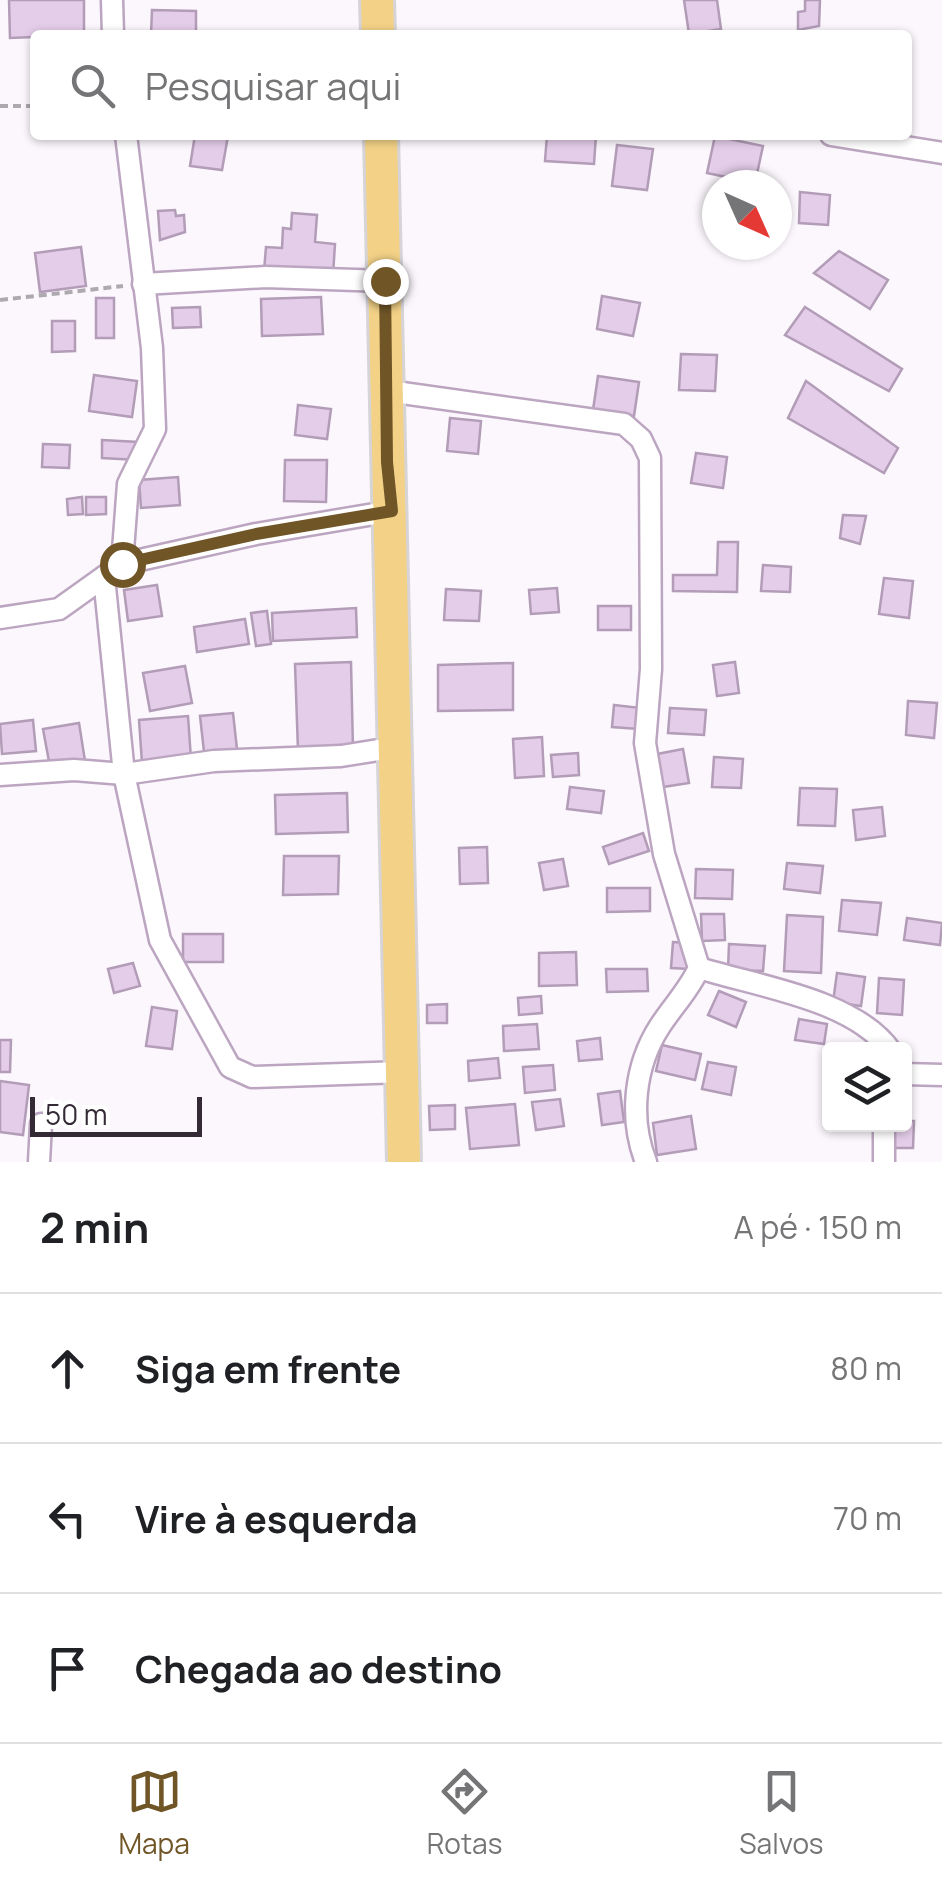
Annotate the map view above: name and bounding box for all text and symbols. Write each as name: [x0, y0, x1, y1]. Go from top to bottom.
search box: [30, 30, 912, 140]
icon: search: [65, 58, 120, 113]
text: Pesquisar aqui: [145, 59, 401, 111]
north arrow: [702, 170, 792, 260]
route end: [363, 259, 409, 305]
route start: [100, 542, 146, 588]
map controls: [822, 1042, 912, 1132]
button: layers: [822, 1042, 912, 1132]
scale bar: [30, 1092, 202, 1136]
text: 50 m: [45, 1095, 108, 1133]
text: 2 min: [40, 1198, 149, 1256]
text: A pé · 150 m: [734, 1205, 902, 1249]
icon: ahead: [40, 1341, 95, 1396]
text: Siga em frente: [135, 1342, 401, 1394]
text: 80 m: [830, 1346, 902, 1390]
icon: left: [40, 1491, 95, 1546]
text: Vire à esquerda: [135, 1492, 418, 1544]
text: 70 m: [833, 1496, 902, 1540]
icon: arrive: [40, 1641, 95, 1696]
text: Chegada ao destino: [135, 1642, 502, 1694]
tab: Mapa: [118, 1764, 190, 1862]
tab: Rotas: [427, 1764, 502, 1862]
tab: Salvos: [739, 1764, 824, 1862]

